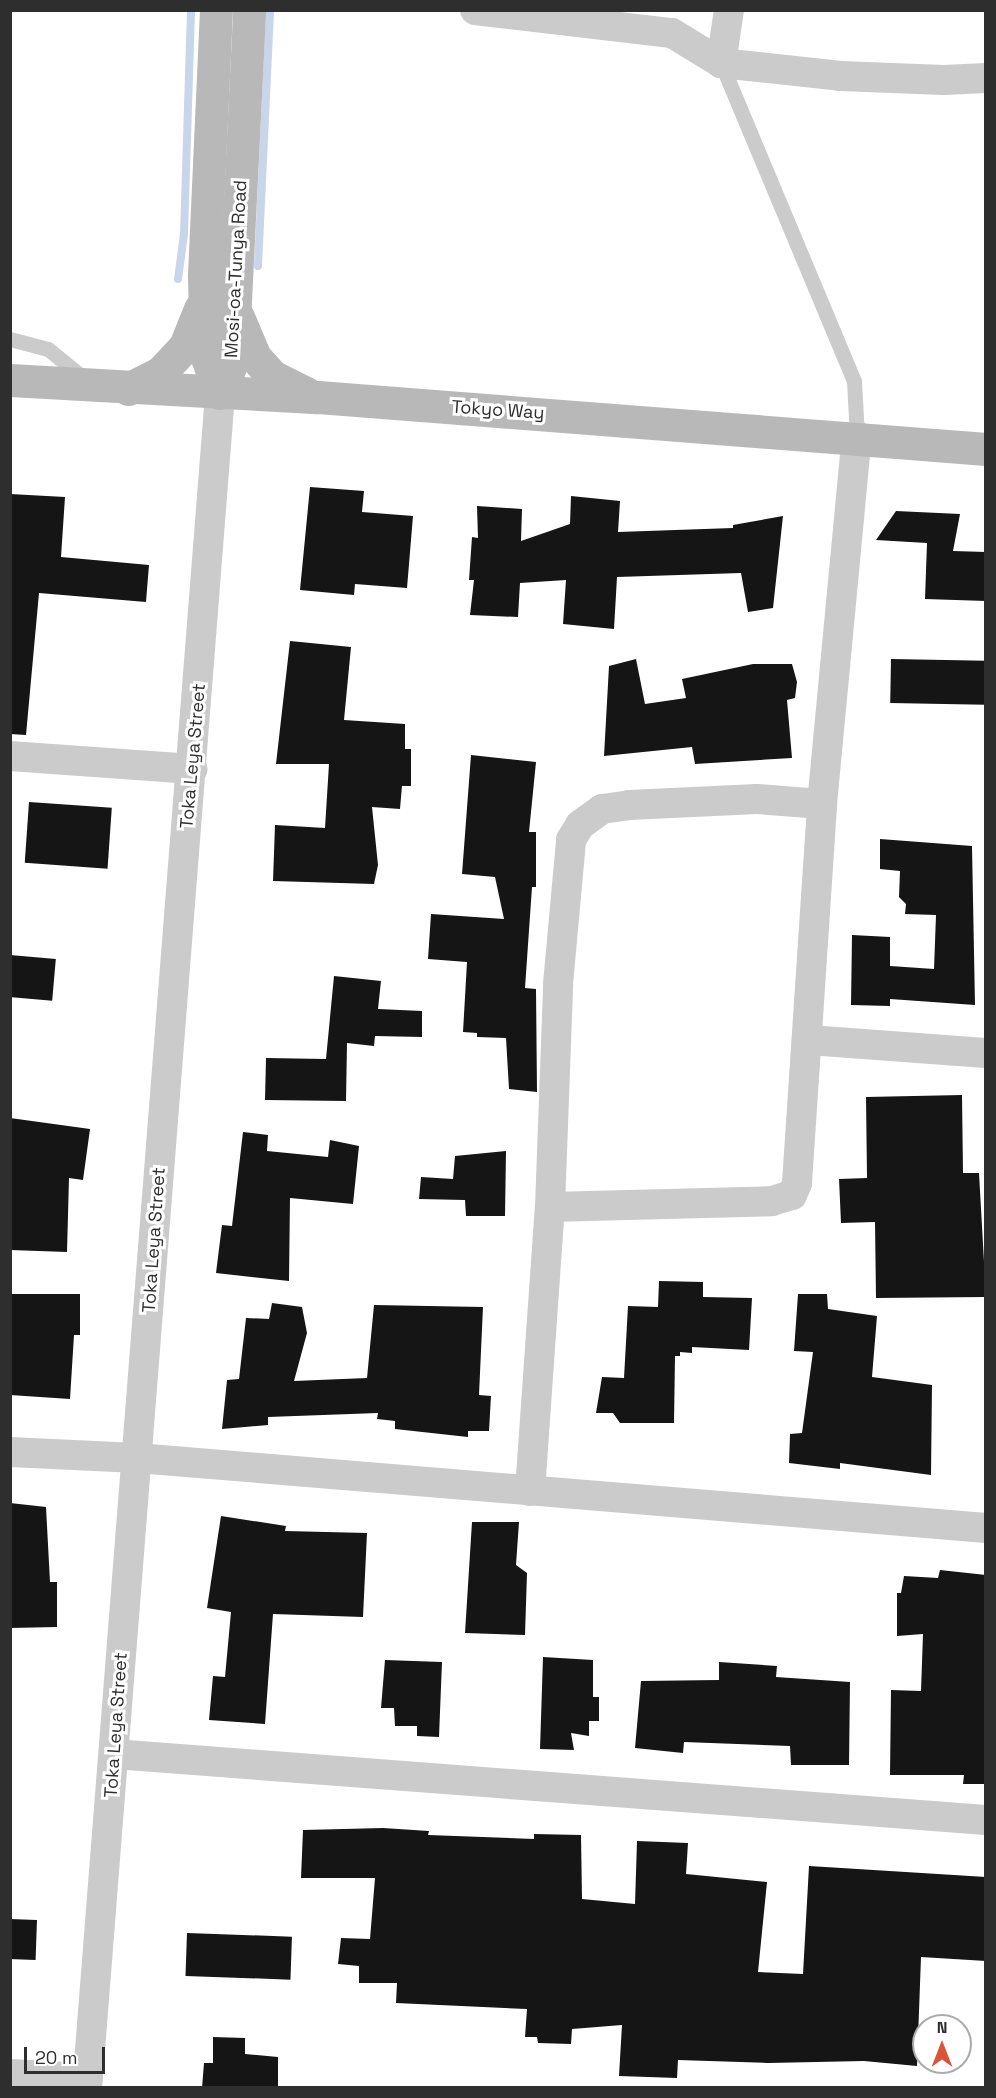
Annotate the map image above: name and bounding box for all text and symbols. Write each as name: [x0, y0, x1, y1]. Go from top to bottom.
street label: Mosi-oa-Tunya Road: [221, 180, 251, 358]
street label: Tokyo Way: [451, 396, 545, 424]
street label: Toka Leya Street: [176, 682, 210, 830]
street label: Toka Leya Street: [138, 1167, 170, 1313]
street label: Toka Leya Street: [100, 1652, 132, 1798]
north arrow: [912, 2014, 972, 2074]
text: N: [937, 2017, 947, 2038]
scale bar: [27, 2035, 108, 2073]
text: 20 m: [35, 2046, 78, 2069]

